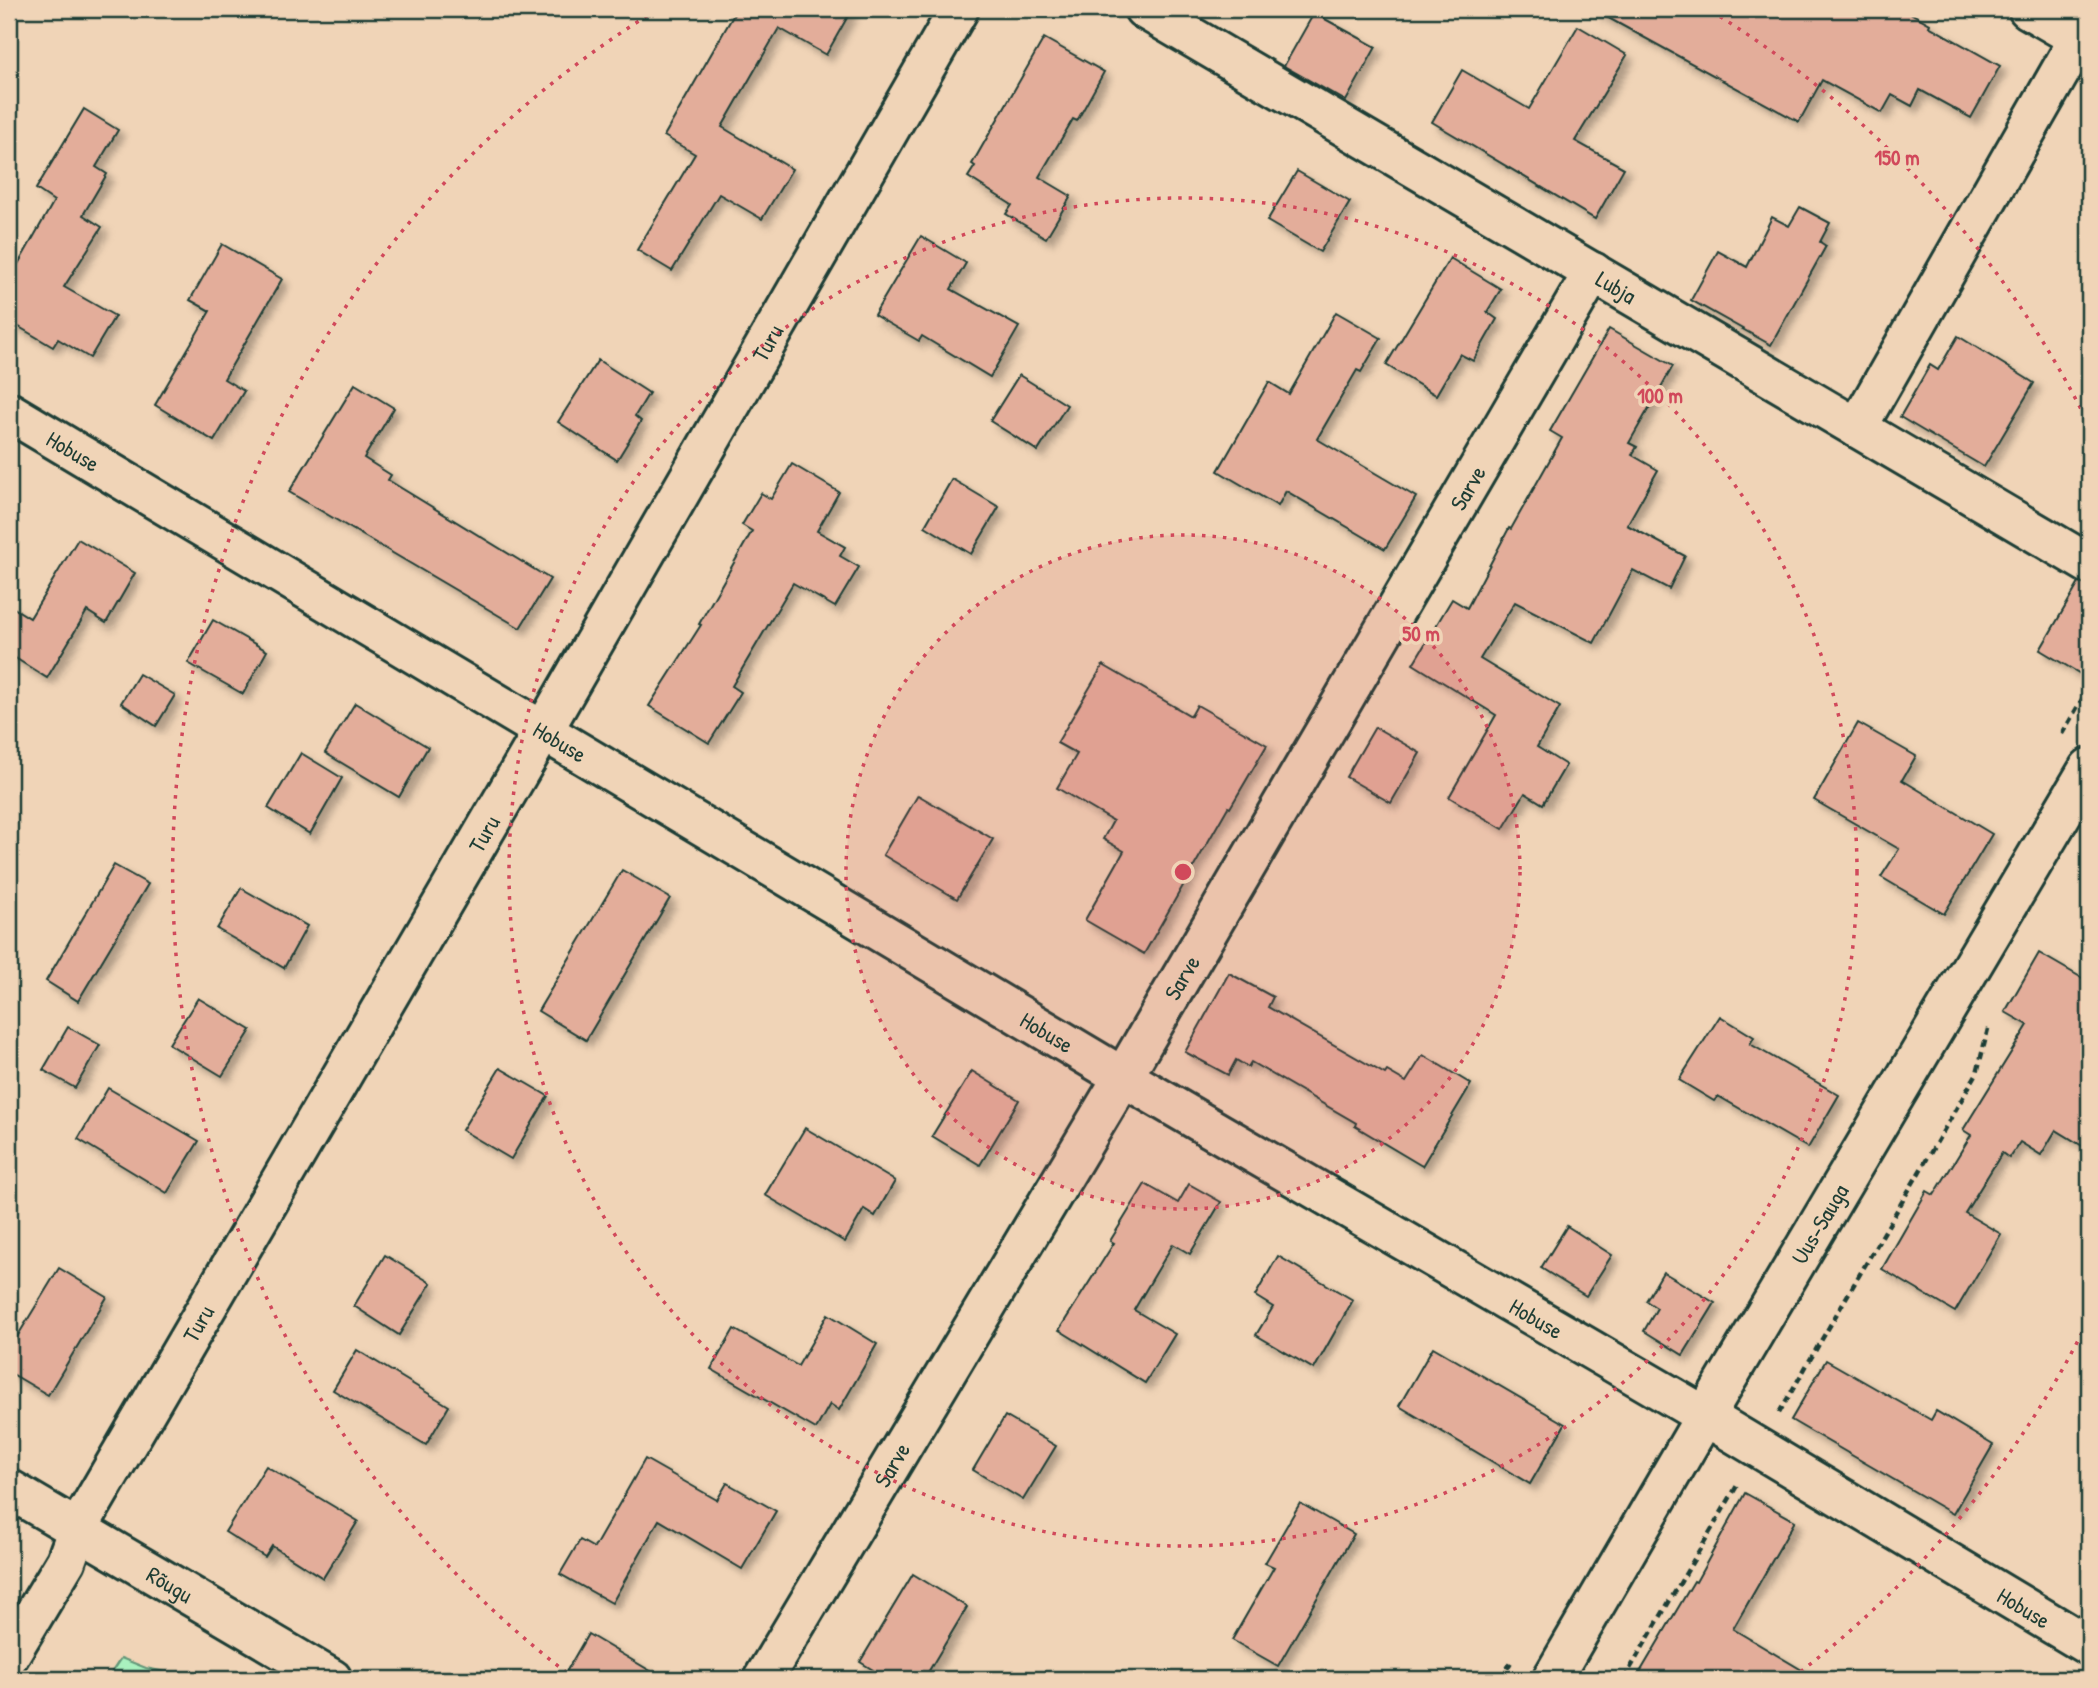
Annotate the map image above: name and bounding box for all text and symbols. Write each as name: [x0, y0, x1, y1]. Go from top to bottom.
text: 150 m: [1874, 143, 1920, 172]
street label: Lubja: [1591, 263, 1642, 310]
street label: Turu: [744, 318, 790, 367]
text: 100 m: [1637, 381, 1683, 410]
street label: Hobuse: [41, 423, 106, 478]
street label: Sarve: [1442, 460, 1492, 516]
text: 50 m: [1402, 619, 1440, 648]
street label: Hobuse: [528, 713, 593, 769]
street label: Turu: [460, 809, 506, 858]
centre of rings: [1171, 860, 1195, 884]
street label: Sarve: [1156, 949, 1206, 1005]
street label: Hobuse: [1015, 1004, 1079, 1060]
street label: Uus-Sauga: [1783, 1178, 1855, 1269]
street label: Hobuse: [1504, 1290, 1569, 1346]
street label: Turu: [175, 1299, 220, 1347]
street label: Sarve: [866, 1436, 917, 1492]
street label: Rõugu: [141, 1558, 199, 1609]
street label: Hobuse: [1992, 1579, 2057, 1635]

